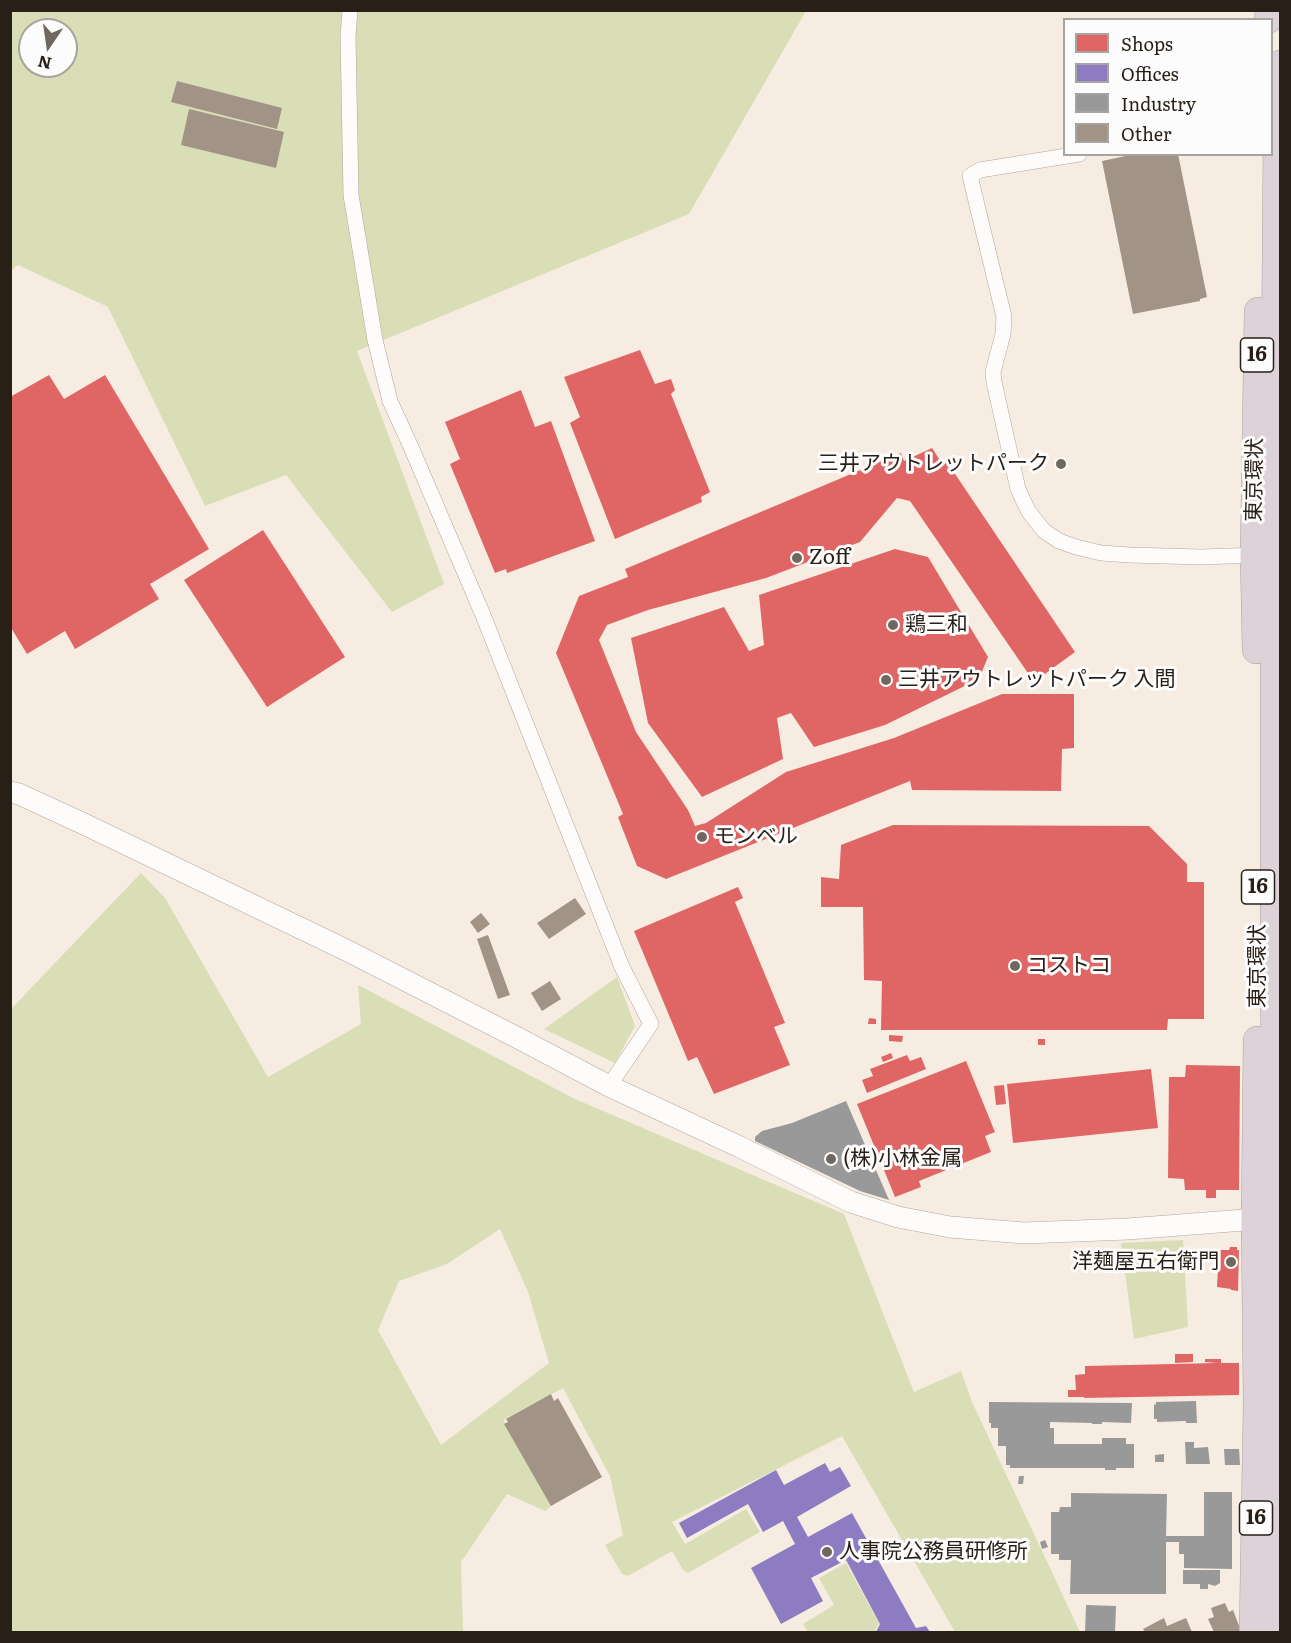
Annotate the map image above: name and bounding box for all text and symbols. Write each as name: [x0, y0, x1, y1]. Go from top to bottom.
north arrow: [18, 18, 78, 78]
legend: [1063, 18, 1273, 156]
text: Shops: [1121, 30, 1173, 57]
text: N: [35, 50, 54, 77]
text: Offices: [1121, 60, 1179, 87]
text: Industry: [1121, 90, 1196, 117]
text: Other: [1121, 120, 1171, 147]
road number: 16: [1240, 338, 1274, 372]
street label: 東京環状: [1242, 438, 1268, 522]
place label: 三井アウトレットパーク: [818, 451, 1049, 477]
marker: 三井アウトレットパーク: [1054, 457, 1068, 471]
place label: Zoff: [809, 545, 850, 571]
marker: Zoff: [790, 551, 804, 565]
place label: 鶏三和: [905, 612, 968, 638]
marker: 鶏三和: [886, 618, 900, 632]
place label: 三井アウトレットパーク 入間: [898, 667, 1175, 693]
marker: 三井アウトレットパーク 入間: [879, 673, 893, 687]
place label: モンベル: [714, 824, 798, 850]
marker: モンベル: [695, 830, 709, 844]
road number: 16: [1242, 870, 1274, 904]
street label: 東京環状: [1245, 924, 1271, 1008]
place label: コストコ: [1027, 953, 1111, 979]
marker: コストコ: [1008, 959, 1022, 973]
place label: (株)小林金属: [843, 1146, 962, 1172]
marker: (株)小林金属: [824, 1152, 838, 1166]
place label: 洋麺屋五右衛門: [1072, 1249, 1219, 1275]
marker: 洋麺屋五右衛門: [1224, 1255, 1238, 1269]
road number: 16: [1240, 1501, 1272, 1535]
place label: 人事院公務員研修所: [839, 1539, 1028, 1565]
marker: 人事院公務員研修所: [820, 1545, 834, 1559]

